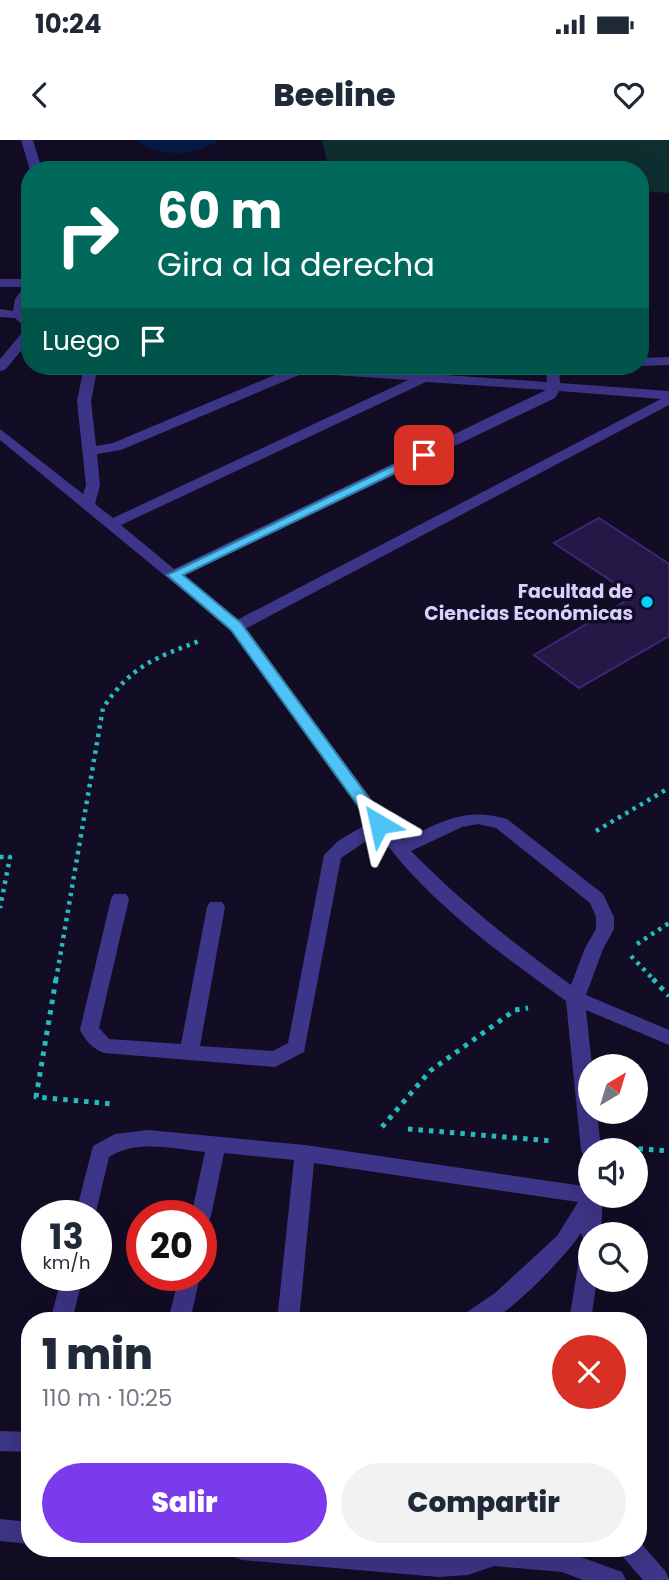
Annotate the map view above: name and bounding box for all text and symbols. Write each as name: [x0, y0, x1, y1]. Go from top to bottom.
text: 10:24: [35, 6, 102, 42]
text: Beeline: [273, 72, 396, 117]
icon: back: [21, 76, 59, 114]
icon: heart: [610, 76, 648, 114]
text: 60 m: [157, 177, 282, 245]
icon: right: [42, 189, 133, 280]
text: Gira a la derecha: [157, 242, 435, 287]
icon: arrive: [134, 322, 172, 360]
text: Luego: [42, 323, 120, 359]
pin: [394, 425, 454, 485]
icon: arrive: [405, 436, 443, 474]
place label: Facultad de Ciencias Económicas: [424, 578, 633, 627]
marker: Facultad de Ciencias Económicas: [639, 594, 655, 610]
position arrow: [342, 787, 416, 861]
north arrow: [578, 1054, 648, 1124]
map controls: [578, 1054, 648, 1292]
button: sound: [578, 1138, 648, 1208]
speed limit sign: 20: [126, 1200, 217, 1291]
text: 13: [49, 1212, 84, 1261]
button: search: [578, 1222, 648, 1292]
text: km/h: [43, 1250, 90, 1275]
text: 1 min: [42, 1325, 153, 1384]
button: close: [552, 1335, 626, 1409]
text: 110 m · 10:25: [42, 1382, 173, 1414]
button: Salir: [42, 1463, 327, 1543]
button: Compartir: [341, 1463, 626, 1543]

